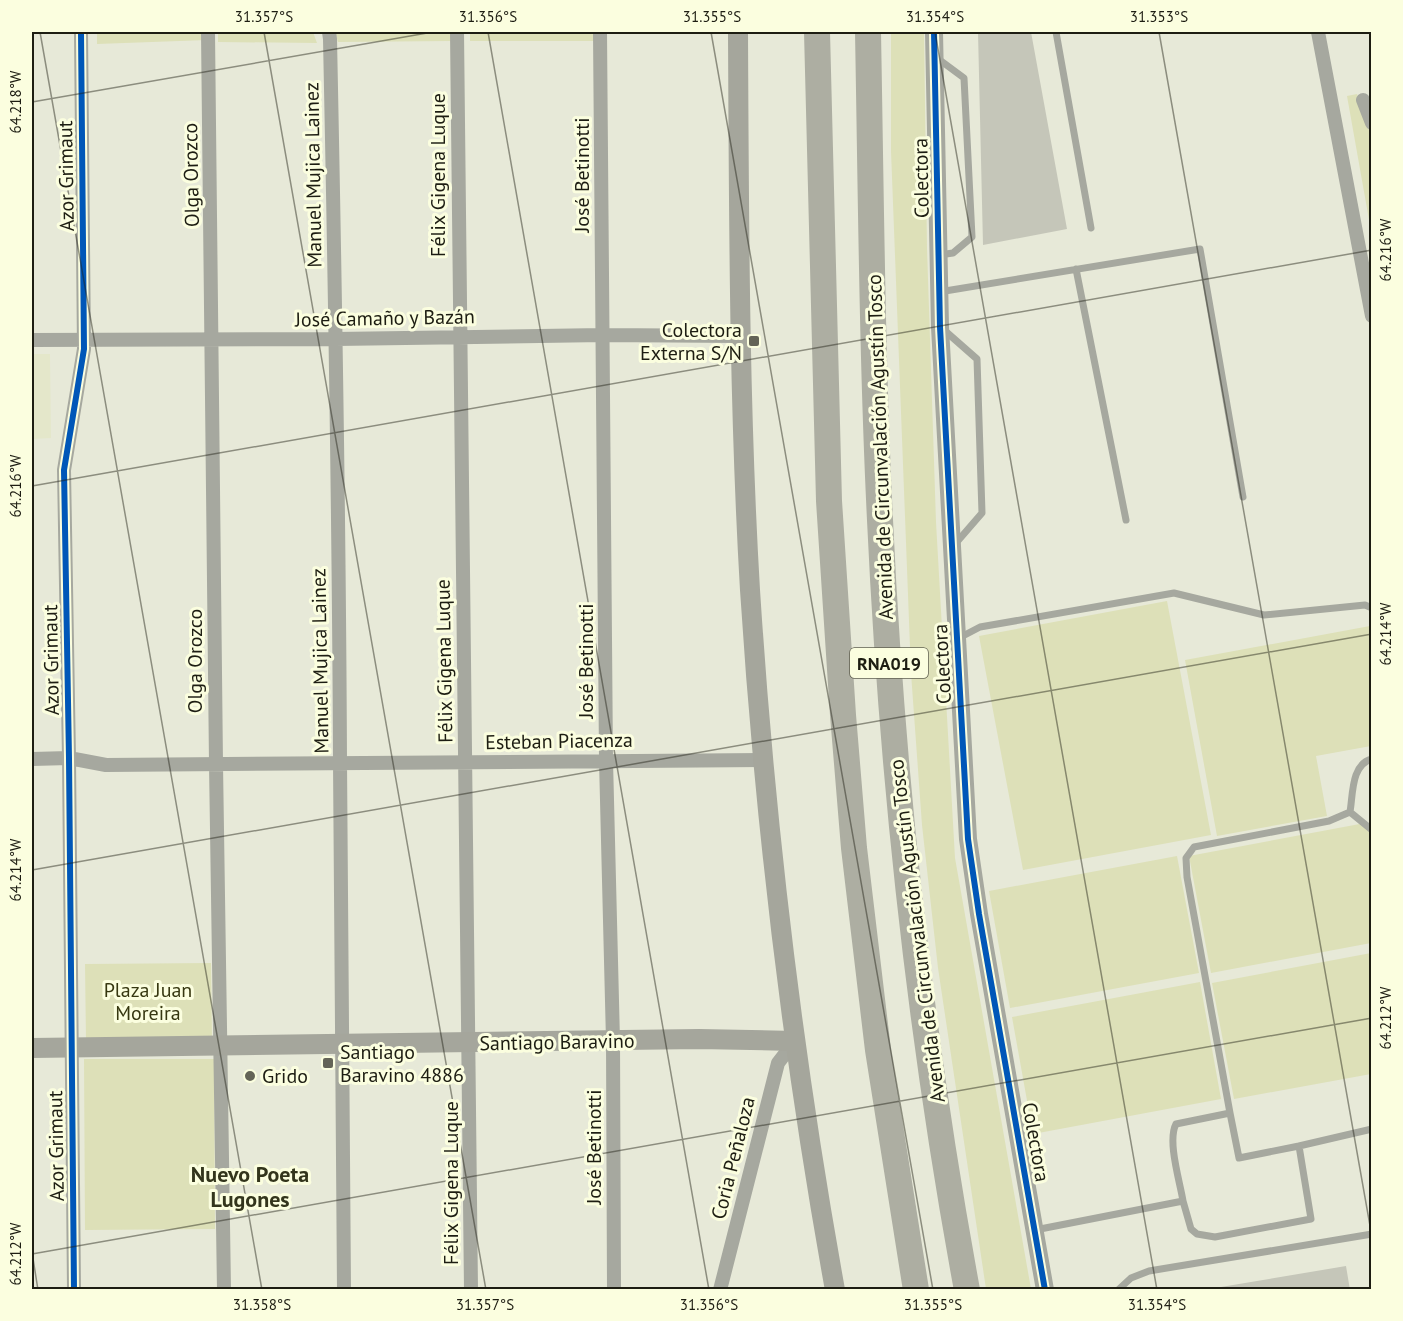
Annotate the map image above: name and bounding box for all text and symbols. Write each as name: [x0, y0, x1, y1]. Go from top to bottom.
text: 31.357°S: [235, 7, 293, 26]
text: 31.356°S: [459, 7, 517, 26]
text: 31.355°S: [683, 7, 741, 26]
text: 31.354°S: [906, 7, 964, 26]
text: 31.353°S: [1130, 7, 1188, 26]
text: 64.218°W: [6, 70, 25, 133]
street label: Manuel Mujica Lainez: [298, 82, 328, 268]
street label: Félix Gigena Luque: [425, 93, 451, 257]
street label: José Betinotti: [569, 117, 595, 234]
street label: Azor Grimaut: [52, 120, 80, 232]
street label: Olga Orozco: [177, 123, 205, 227]
street label: Colectora: [907, 138, 935, 218]
text: 64.216°W: [1376, 218, 1395, 281]
street label: Avenida de Circunvalación Agustín Tosco: [861, 274, 899, 620]
street label: José Camaño y Bazán: [294, 303, 475, 333]
place label: Colectora Externa S/N: [640, 317, 742, 366]
marker: Colectora Externa S/N: [747, 334, 761, 348]
text: 64.216°W: [6, 454, 25, 517]
street label: Manuel Mujica Lainez: [305, 568, 335, 754]
street label: Félix Gigena Luque: [430, 579, 458, 743]
text: 64.214°W: [1376, 602, 1395, 665]
street label: José Betinotti: [573, 603, 599, 720]
street label: Azor Grimaut: [37, 604, 65, 716]
street label: Olga Orozco: [182, 609, 208, 713]
street label: Colectora: [927, 623, 957, 705]
road number: RNA019: [850, 648, 928, 678]
street label: Esteban Piacenza: [485, 727, 633, 755]
street label: Avenida de Circunvalación Agustín Tosco: [883, 758, 951, 1104]
text: 64.214°W: [6, 838, 25, 901]
park label: Plaza Juan Moreira: [104, 977, 192, 1026]
text: 64.212°W: [1376, 986, 1395, 1049]
street label: Santiago Baravino: [479, 1028, 635, 1056]
place label: Santiago Baravino 4886: [340, 1039, 464, 1088]
marker: Santiago Baravino 4886: [321, 1056, 335, 1070]
place label: Grido: [262, 1063, 308, 1089]
marker: Grido: [243, 1069, 257, 1083]
street label: José Betinotti: [581, 1089, 607, 1206]
street label: Azor Grimaut: [42, 1090, 70, 1202]
street label: Coria Peñaloza: [705, 1094, 761, 1222]
street label: Colectora: [1016, 1100, 1056, 1184]
street label: Félix Gigena Luque: [438, 1101, 464, 1265]
district label: Nuevo Poeta Lugones: [191, 1160, 309, 1213]
text: 64.212°W: [6, 1222, 25, 1285]
text: 31.358°S: [233, 1295, 291, 1314]
text: 31.357°S: [456, 1295, 514, 1314]
text: 31.356°S: [680, 1295, 738, 1314]
text: 31.355°S: [904, 1295, 962, 1314]
text: 31.354°S: [1128, 1295, 1186, 1314]

